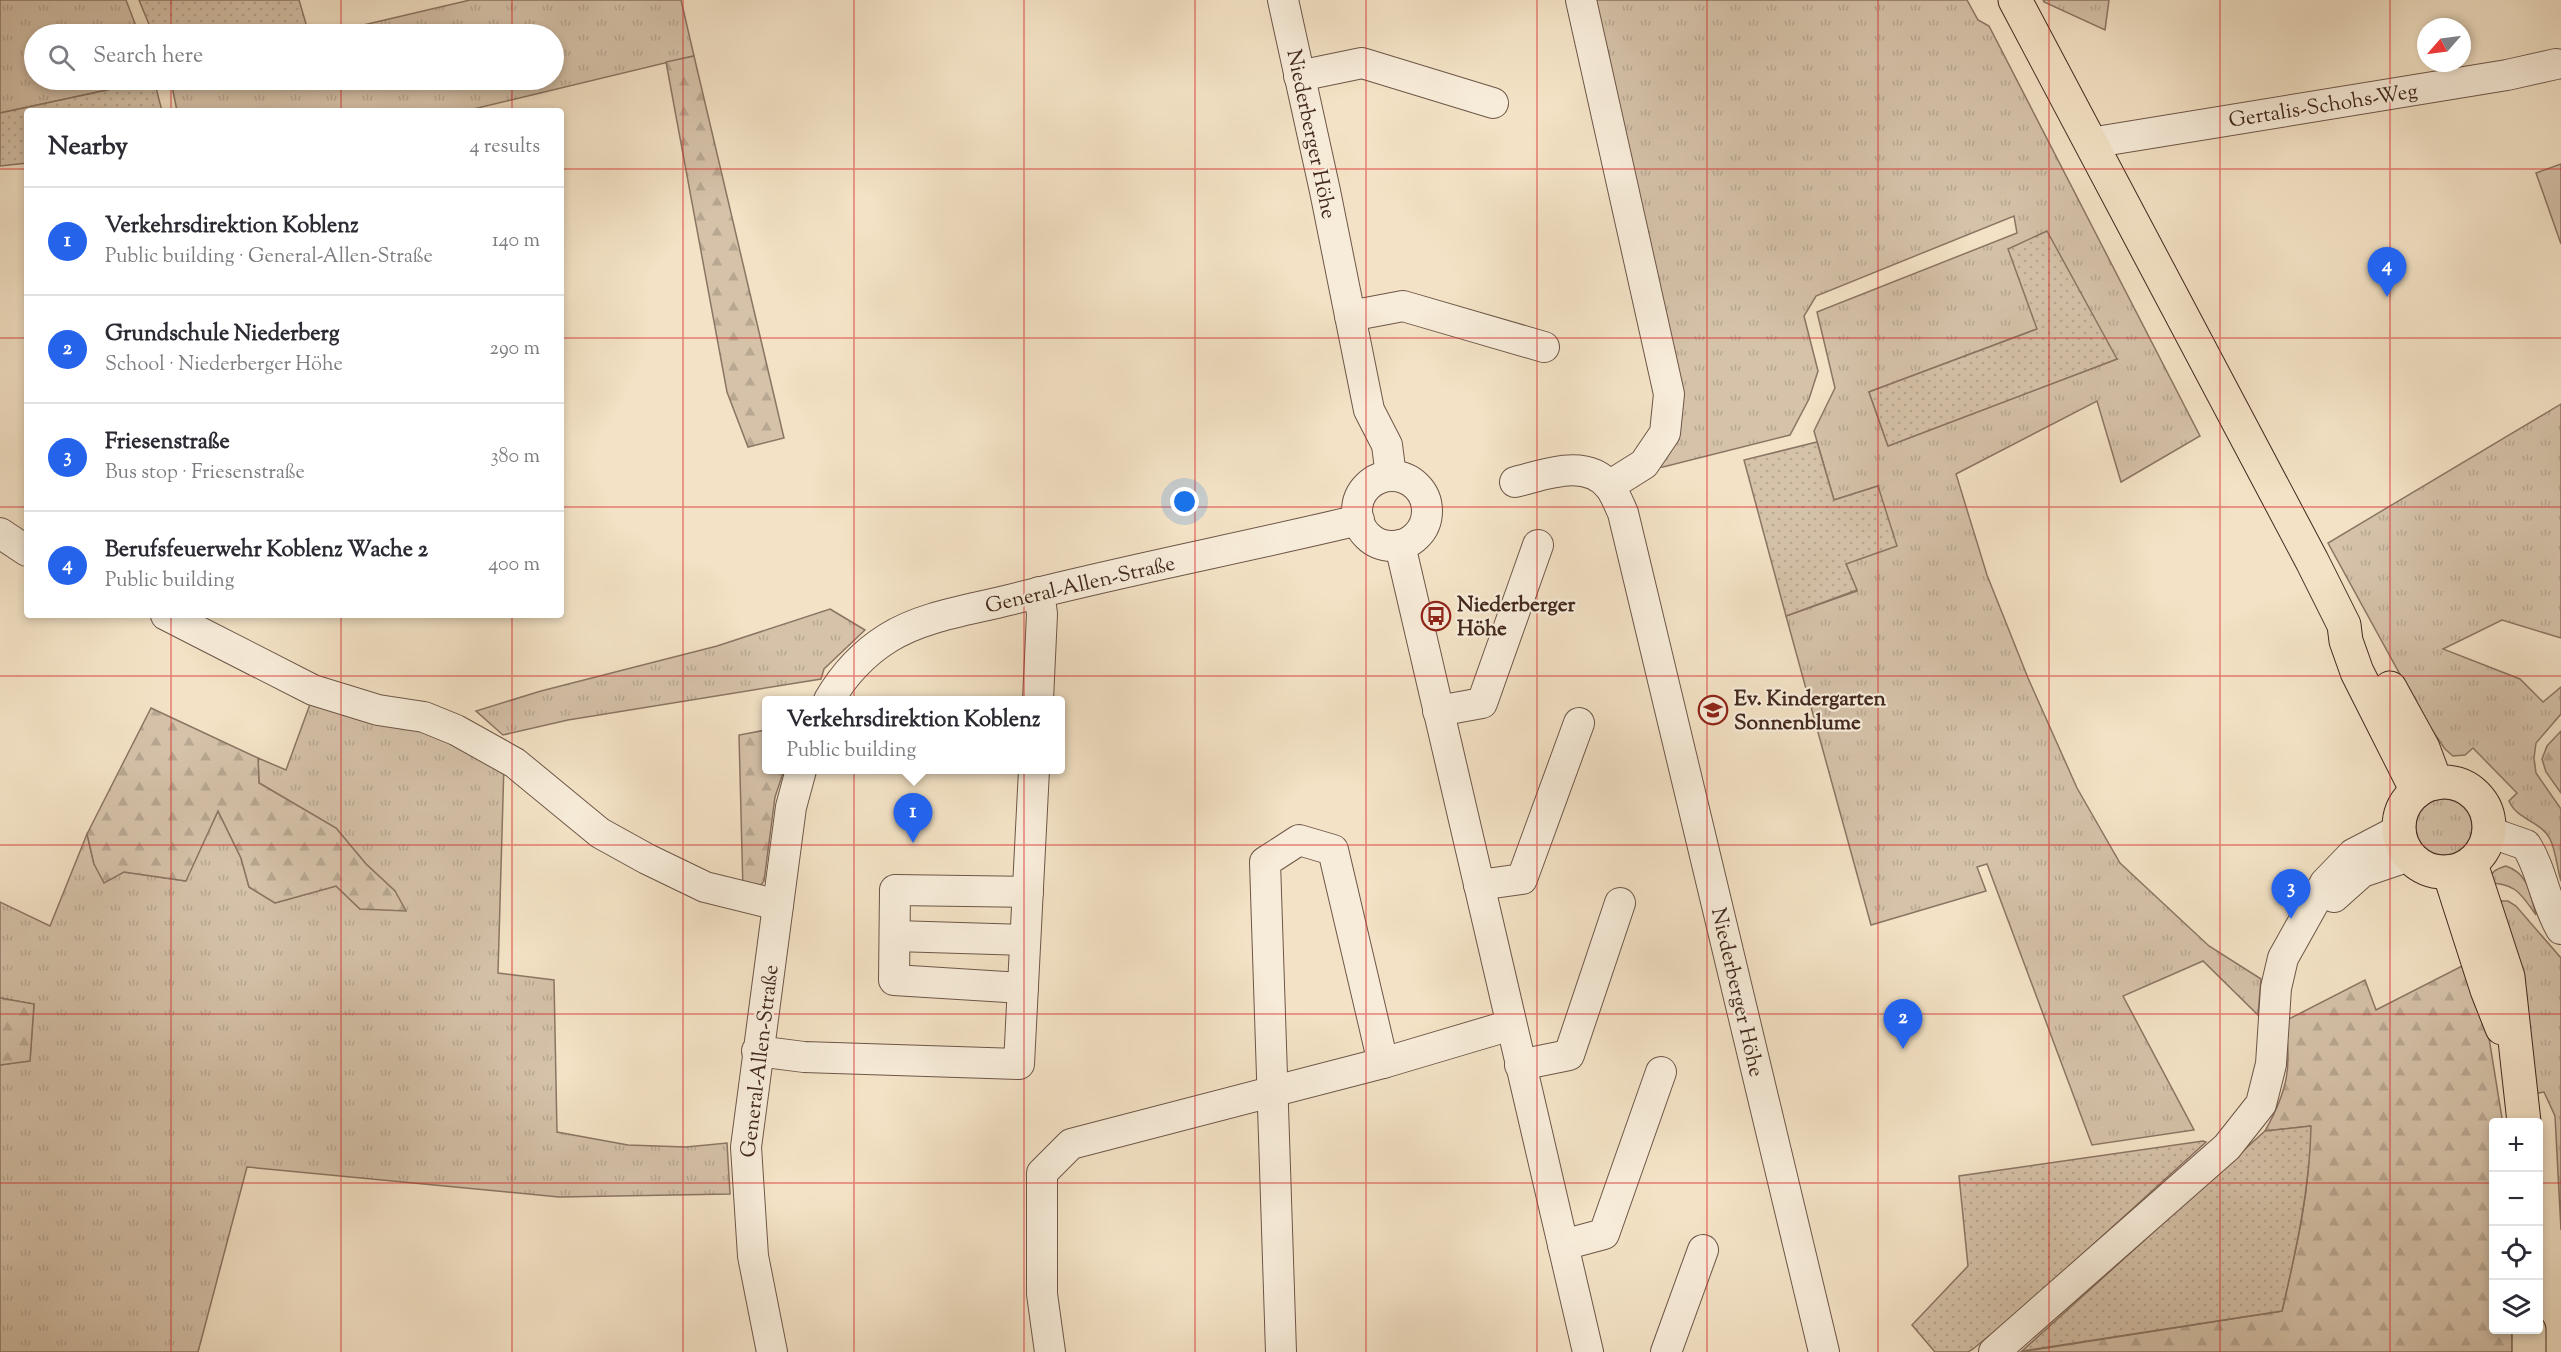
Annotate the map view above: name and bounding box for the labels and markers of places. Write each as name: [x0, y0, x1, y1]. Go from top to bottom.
pin: 4: [2368, 248, 2406, 297]
place label: Niederberger Höhe: [1457, 591, 1575, 645]
bus stop icon: Niederberger Höhe: [1420, 600, 1452, 632]
place label: Ev. Kindergarten Sonnenblume: [1734, 685, 1886, 739]
school or university icon: Ev. Kindergarten Sonnenblume: [1697, 694, 1729, 726]
pin: 1: [894, 794, 932, 843]
pin: 3: [2272, 870, 2310, 919]
pin: 2: [1884, 1000, 1922, 1049]

